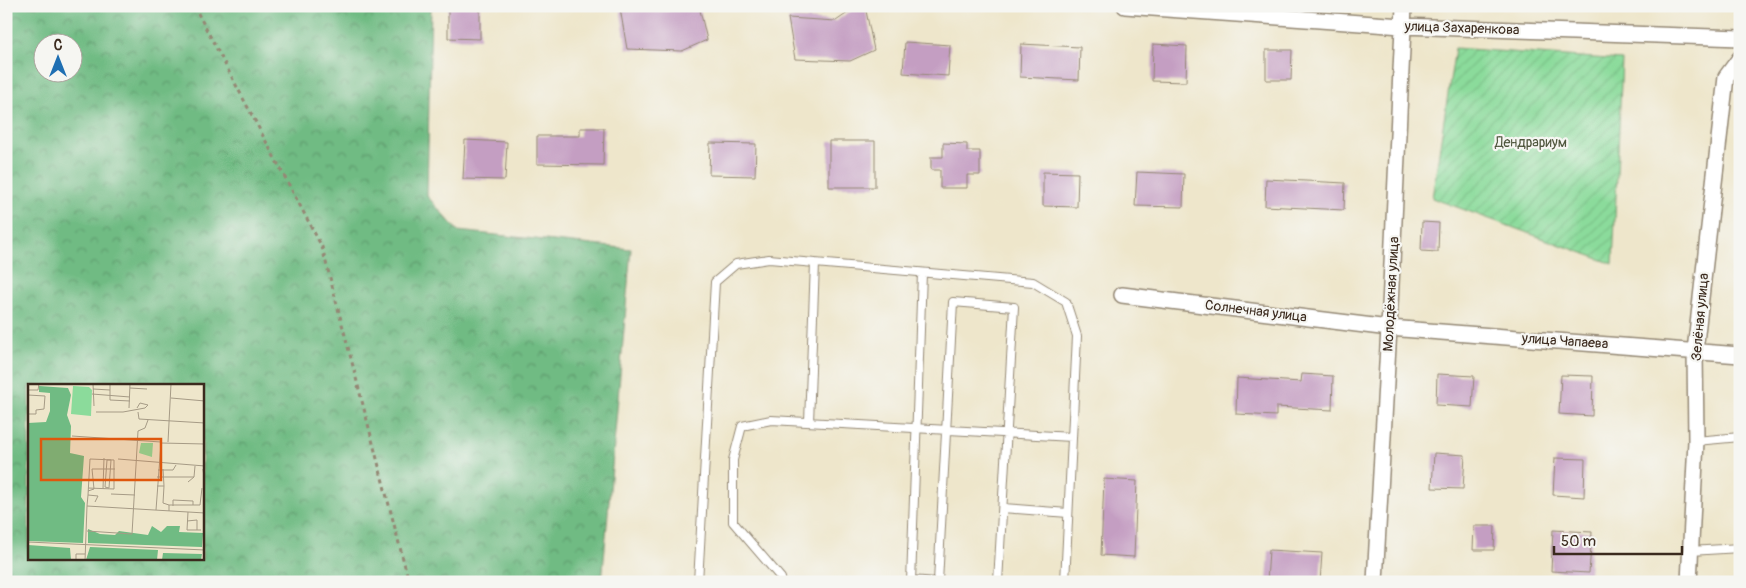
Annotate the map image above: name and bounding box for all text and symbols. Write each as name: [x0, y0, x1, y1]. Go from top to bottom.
street label: улица Захаренкова: [1403, 17, 1520, 39]
north arrow: [32, 32, 82, 82]
text: С: [54, 37, 63, 54]
park label: Дендрариум: [1494, 134, 1567, 151]
street label: Молодёжная улица: [1379, 236, 1403, 352]
street label: Зелёная улица: [1688, 272, 1712, 362]
street label: Солнечная улица: [1204, 296, 1308, 326]
street label: улица Чапаева: [1520, 329, 1609, 353]
inset map: [28, 384, 204, 560]
scale bar: [1554, 523, 1681, 555]
text: 50 m: [1561, 532, 1596, 551]

